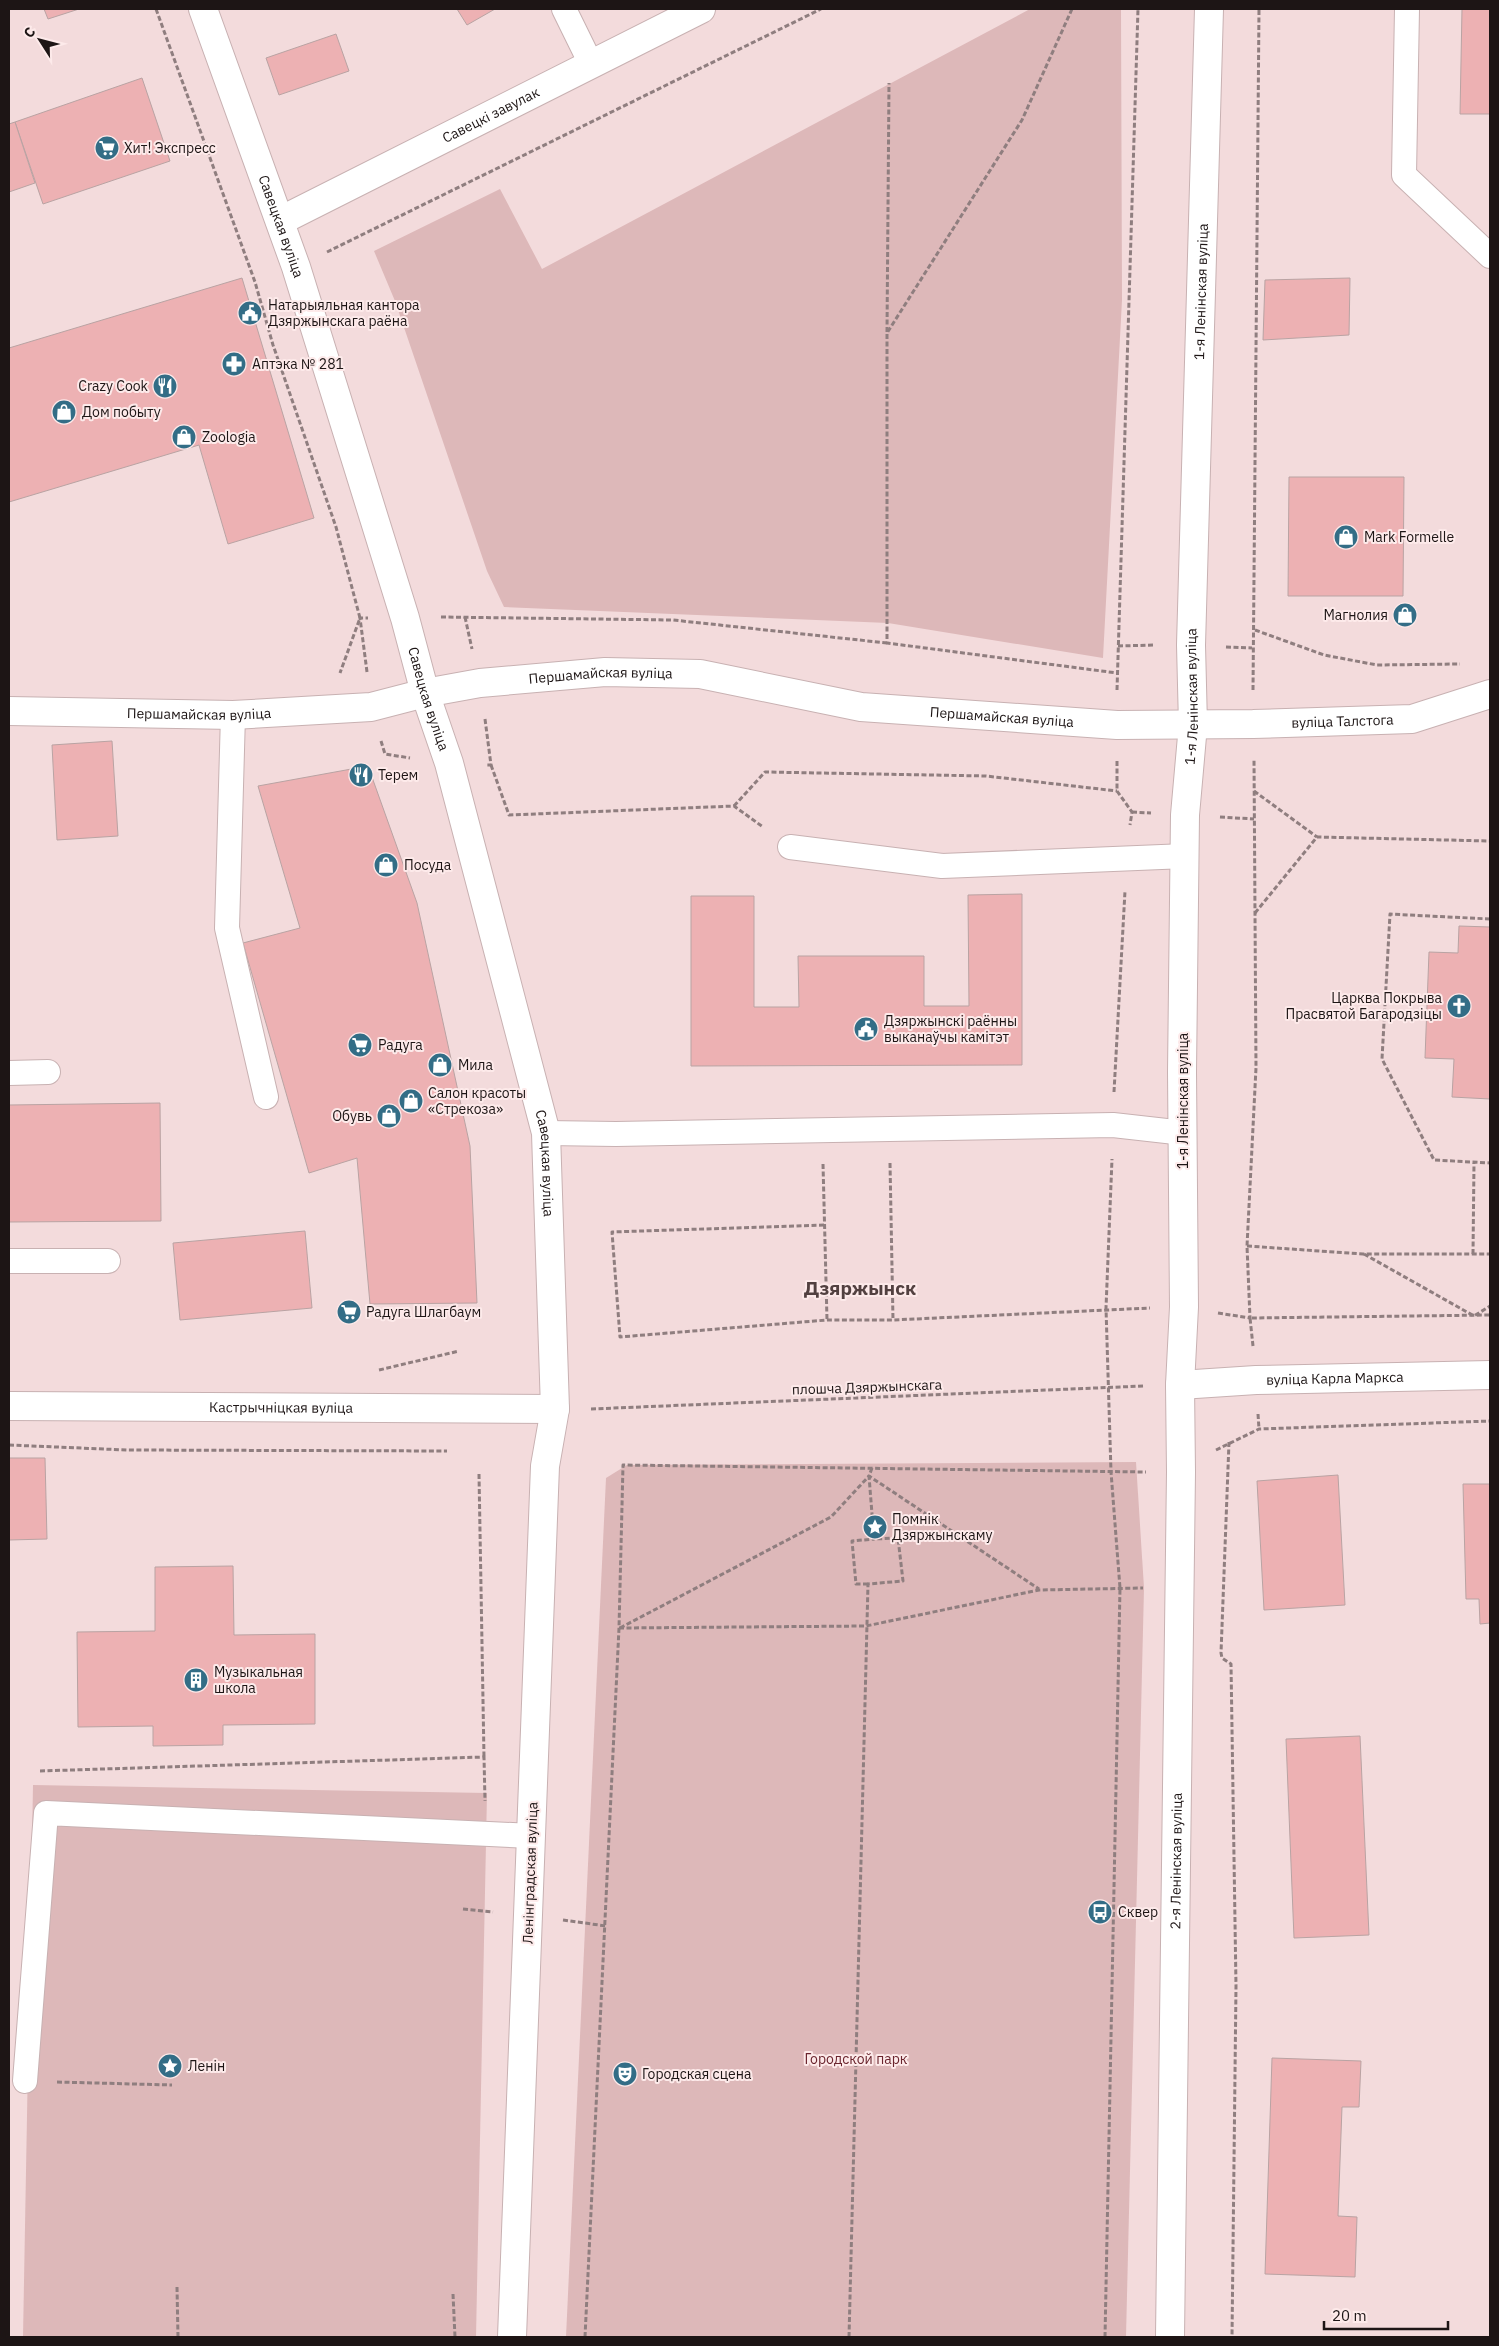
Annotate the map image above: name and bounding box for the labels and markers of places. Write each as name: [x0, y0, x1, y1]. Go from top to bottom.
supermarket icon: Хит! Экспресс: [94, 135, 120, 161]
place label: Хит! Экспресс: [124, 139, 216, 157]
place label: Натарыяльная кантора Дзяржынскага раёна: [268, 296, 420, 330]
public building icon: Натарыяльная кантора Дзяржынскага раёна: [237, 300, 263, 326]
pharmacy icon: Аптэка № 281: [221, 351, 247, 377]
place label: Аптэка № 281: [252, 355, 344, 373]
restaurant icon: Crazy Cook: [152, 373, 178, 399]
place label: Crazy Cook: [78, 377, 149, 395]
shop icon: Дом побыту: [51, 399, 77, 425]
place label: Дом побыту: [82, 403, 161, 421]
shop icon: Zoologia: [171, 424, 197, 450]
place label: Zoologia: [202, 428, 256, 446]
shop icon: Mark Formelle: [1333, 524, 1359, 550]
place label: Mark Formelle: [1364, 528, 1455, 546]
shop icon: Магнолия: [1392, 602, 1418, 628]
place label: Магнолия: [1323, 606, 1388, 624]
restaurant icon: Терем: [348, 762, 374, 788]
place label: Терем: [378, 766, 418, 784]
shop icon: Посуда: [373, 852, 399, 878]
place label: Посуда: [404, 856, 452, 874]
place label: Царква Покрыва Прасвятой Багародзіцы: [1286, 989, 1443, 1023]
church icon: Царква Покрыва Прасвятой Багародзіцы: [1446, 993, 1472, 1019]
place label: Дзяржынскі раённы выканаўчы камітэт: [884, 1012, 1017, 1046]
public building icon: Дзяржынскі раённы выканаўчы камітэт: [853, 1016, 879, 1042]
supermarket icon: Радуга: [347, 1032, 373, 1058]
place label: Радуга: [378, 1036, 423, 1054]
shop icon: Мила: [427, 1052, 453, 1078]
place label: Мила: [458, 1056, 494, 1074]
place label: Салон красоты «Стрекоза»: [428, 1084, 526, 1118]
shop icon: Салон красоты «Стрекоза»: [398, 1088, 424, 1114]
shop icon: Обувь: [376, 1103, 402, 1129]
place label: Обувь: [332, 1107, 372, 1125]
supermarket icon: Радуга Шлагбаум: [336, 1299, 362, 1325]
place label: Радуга Шлагбаум: [366, 1303, 481, 1321]
place label: Помнік Дзяржынскаму: [892, 1510, 993, 1544]
place icon: Помнік Дзяржынскаму: [862, 1514, 888, 1540]
place label: Музыкальная школа: [214, 1663, 303, 1697]
building icon: Музыкальная школа: [183, 1667, 209, 1693]
bus stop icon: Сквер: [1087, 1899, 1113, 1925]
place label: Сквер: [1118, 1903, 1158, 1921]
place icon: Ленін: [157, 2053, 183, 2079]
place label: Ленін: [188, 2057, 225, 2075]
theatre icon: Городская сцена: [612, 2061, 638, 2087]
place label: Городская сцена: [642, 2065, 752, 2083]

